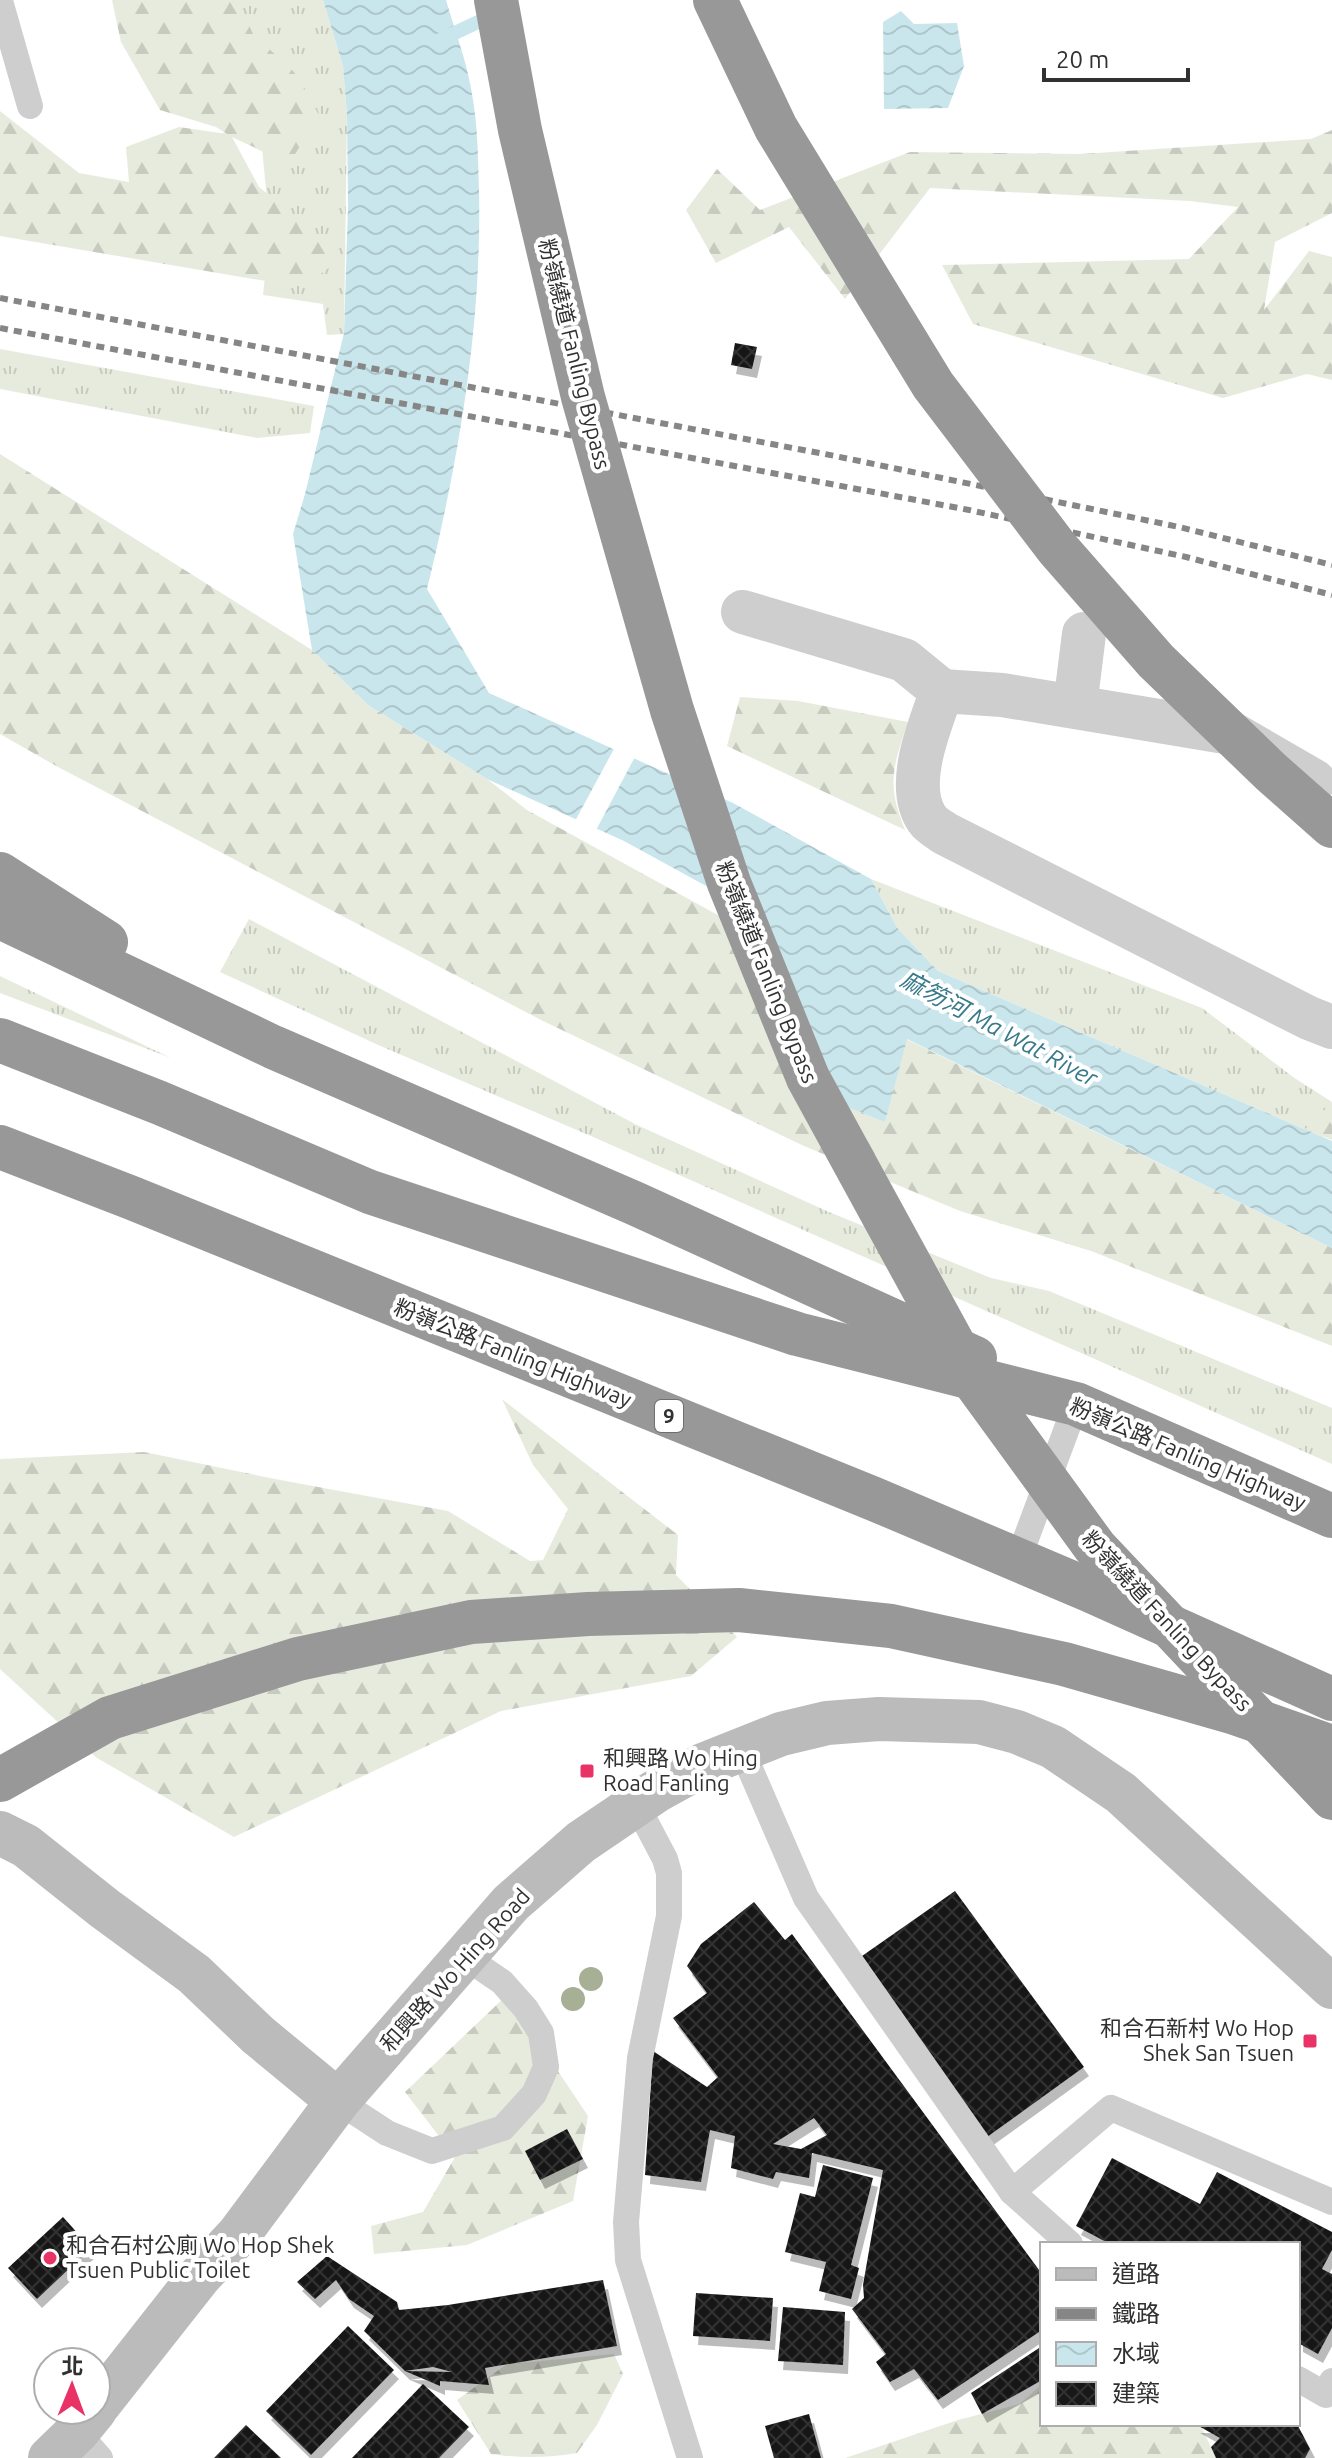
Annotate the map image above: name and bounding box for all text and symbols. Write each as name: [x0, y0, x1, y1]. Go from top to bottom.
scale bar: [1044, 32, 1188, 82]
text: 20 m: [1056, 46, 1109, 73]
street label: 粉嶺繞道 Fanling Bypass: [535, 236, 616, 472]
street label: 粉嶺繞道 Fanling Bypass: [712, 857, 823, 1086]
water label: 麻笏河 Ma Wat River: [896, 965, 1103, 1092]
street label: 粉嶺公路 Fanling Highway: [391, 1293, 636, 1412]
street label: 粉嶺公路 Fanling Highway: [1066, 1392, 1310, 1515]
road number: 9: [655, 1400, 683, 1432]
street label: 粉嶺繞道 Fanling Bypass: [1077, 1526, 1257, 1716]
place label: 和興路 Wo Hing Road Fanling: [603, 1745, 758, 1795]
marker: 和興路 Wo Hing Road Fanling: [578, 1762, 596, 1780]
street label: 和興路 Wo Hing Road: [375, 1883, 534, 2056]
place label: 和合石新村 Wo Hop Shek San Tsuen: [1100, 2015, 1294, 2065]
marker: 和合石新村 Wo Hop Shek San Tsuen: [1301, 2032, 1319, 2050]
place label: 和合石村公廁 Wo Hop Shek Tsuen Public Toilet: [66, 2232, 334, 2282]
legend: [1040, 2242, 1300, 2426]
marker: 和合石村公廁 Wo Hop Shek Tsuen Public Toilet: [41, 2249, 59, 2267]
text: 道路: [1112, 2260, 1160, 2287]
text: 鐵路: [1112, 2300, 1160, 2327]
text: 水域: [1112, 2340, 1160, 2367]
north arrow: [32, 2346, 112, 2426]
text: 北: [61, 2353, 84, 2378]
text: 建築: [1112, 2380, 1160, 2407]

